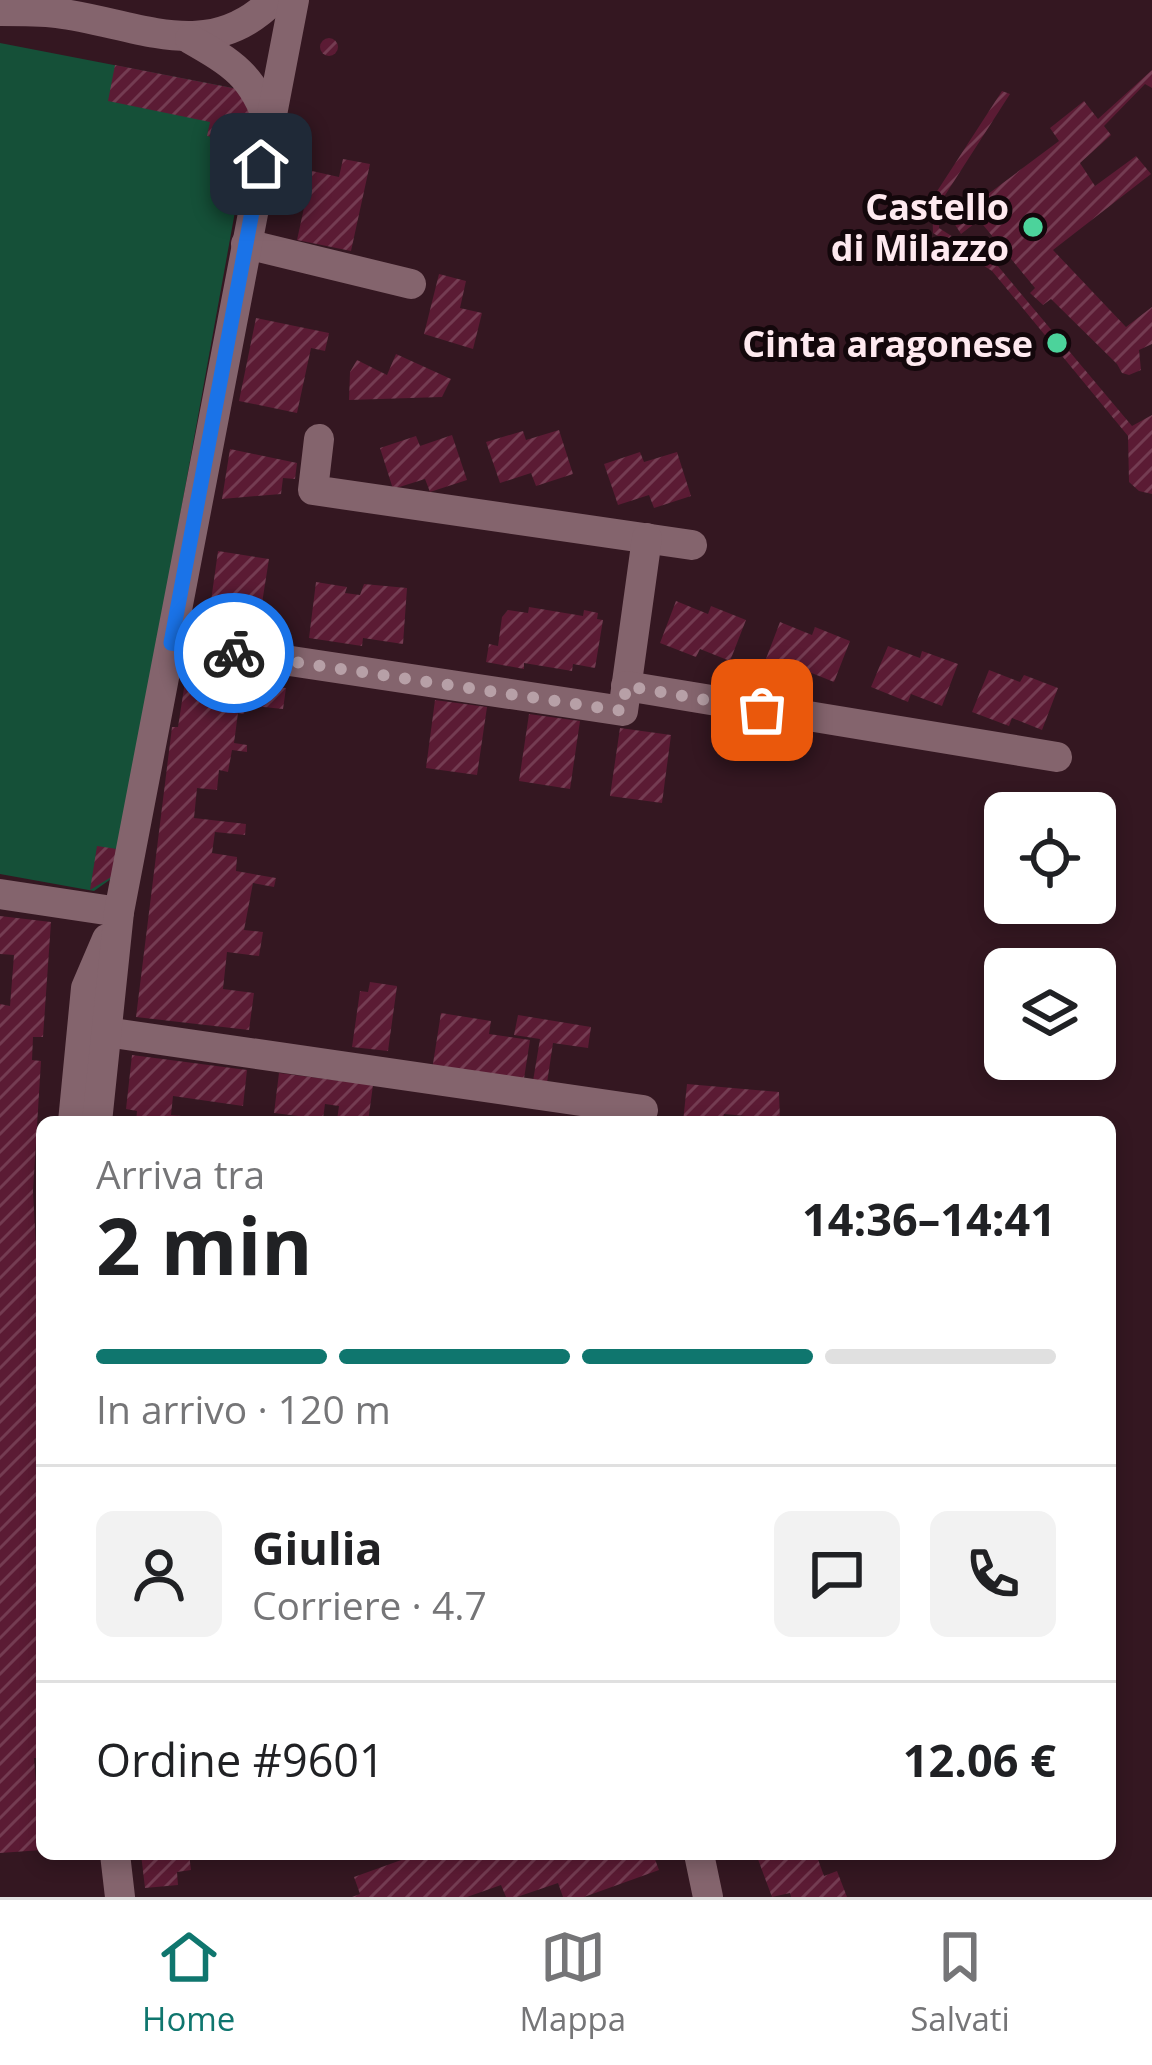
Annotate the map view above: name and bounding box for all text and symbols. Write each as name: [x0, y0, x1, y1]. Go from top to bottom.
pin: [210, 113, 312, 215]
icon: home: [228, 131, 294, 197]
place label: Castello di Milazzo: [831, 182, 1009, 272]
marker: Castello di Milazzo: [1020, 214, 1046, 240]
place label: Cinta aragonese: [742, 319, 1033, 368]
marker: Cinta aragonese: [1044, 330, 1070, 356]
courier: [174, 593, 294, 713]
icon: bike: [201, 620, 267, 686]
pin: [711, 659, 813, 761]
icon: bag: [729, 677, 795, 743]
map controls: [984, 792, 1116, 1080]
button: locate: [984, 792, 1116, 924]
button: layers: [984, 948, 1116, 1080]
text: Arriva tra: [96, 1147, 265, 1200]
text: 14:36–14:41: [802, 1188, 1056, 1249]
text: 2 min: [96, 1192, 313, 1298]
text: In arrivo · 120 m: [96, 1382, 391, 1435]
button: person: [96, 1511, 222, 1637]
button: chat: [774, 1511, 900, 1637]
button: phone: [930, 1511, 1056, 1637]
text: Giulia: [252, 1517, 383, 1578]
text: Corriere · 4.7: [252, 1578, 487, 1631]
text: Ordine #9601: [96, 1729, 385, 1790]
text: 12.06 €: [903, 1729, 1056, 1790]
tab: Home: [142, 1924, 235, 2041]
tab: Mappa: [519, 1924, 626, 2041]
tab: Salvati: [910, 1924, 1010, 2041]

